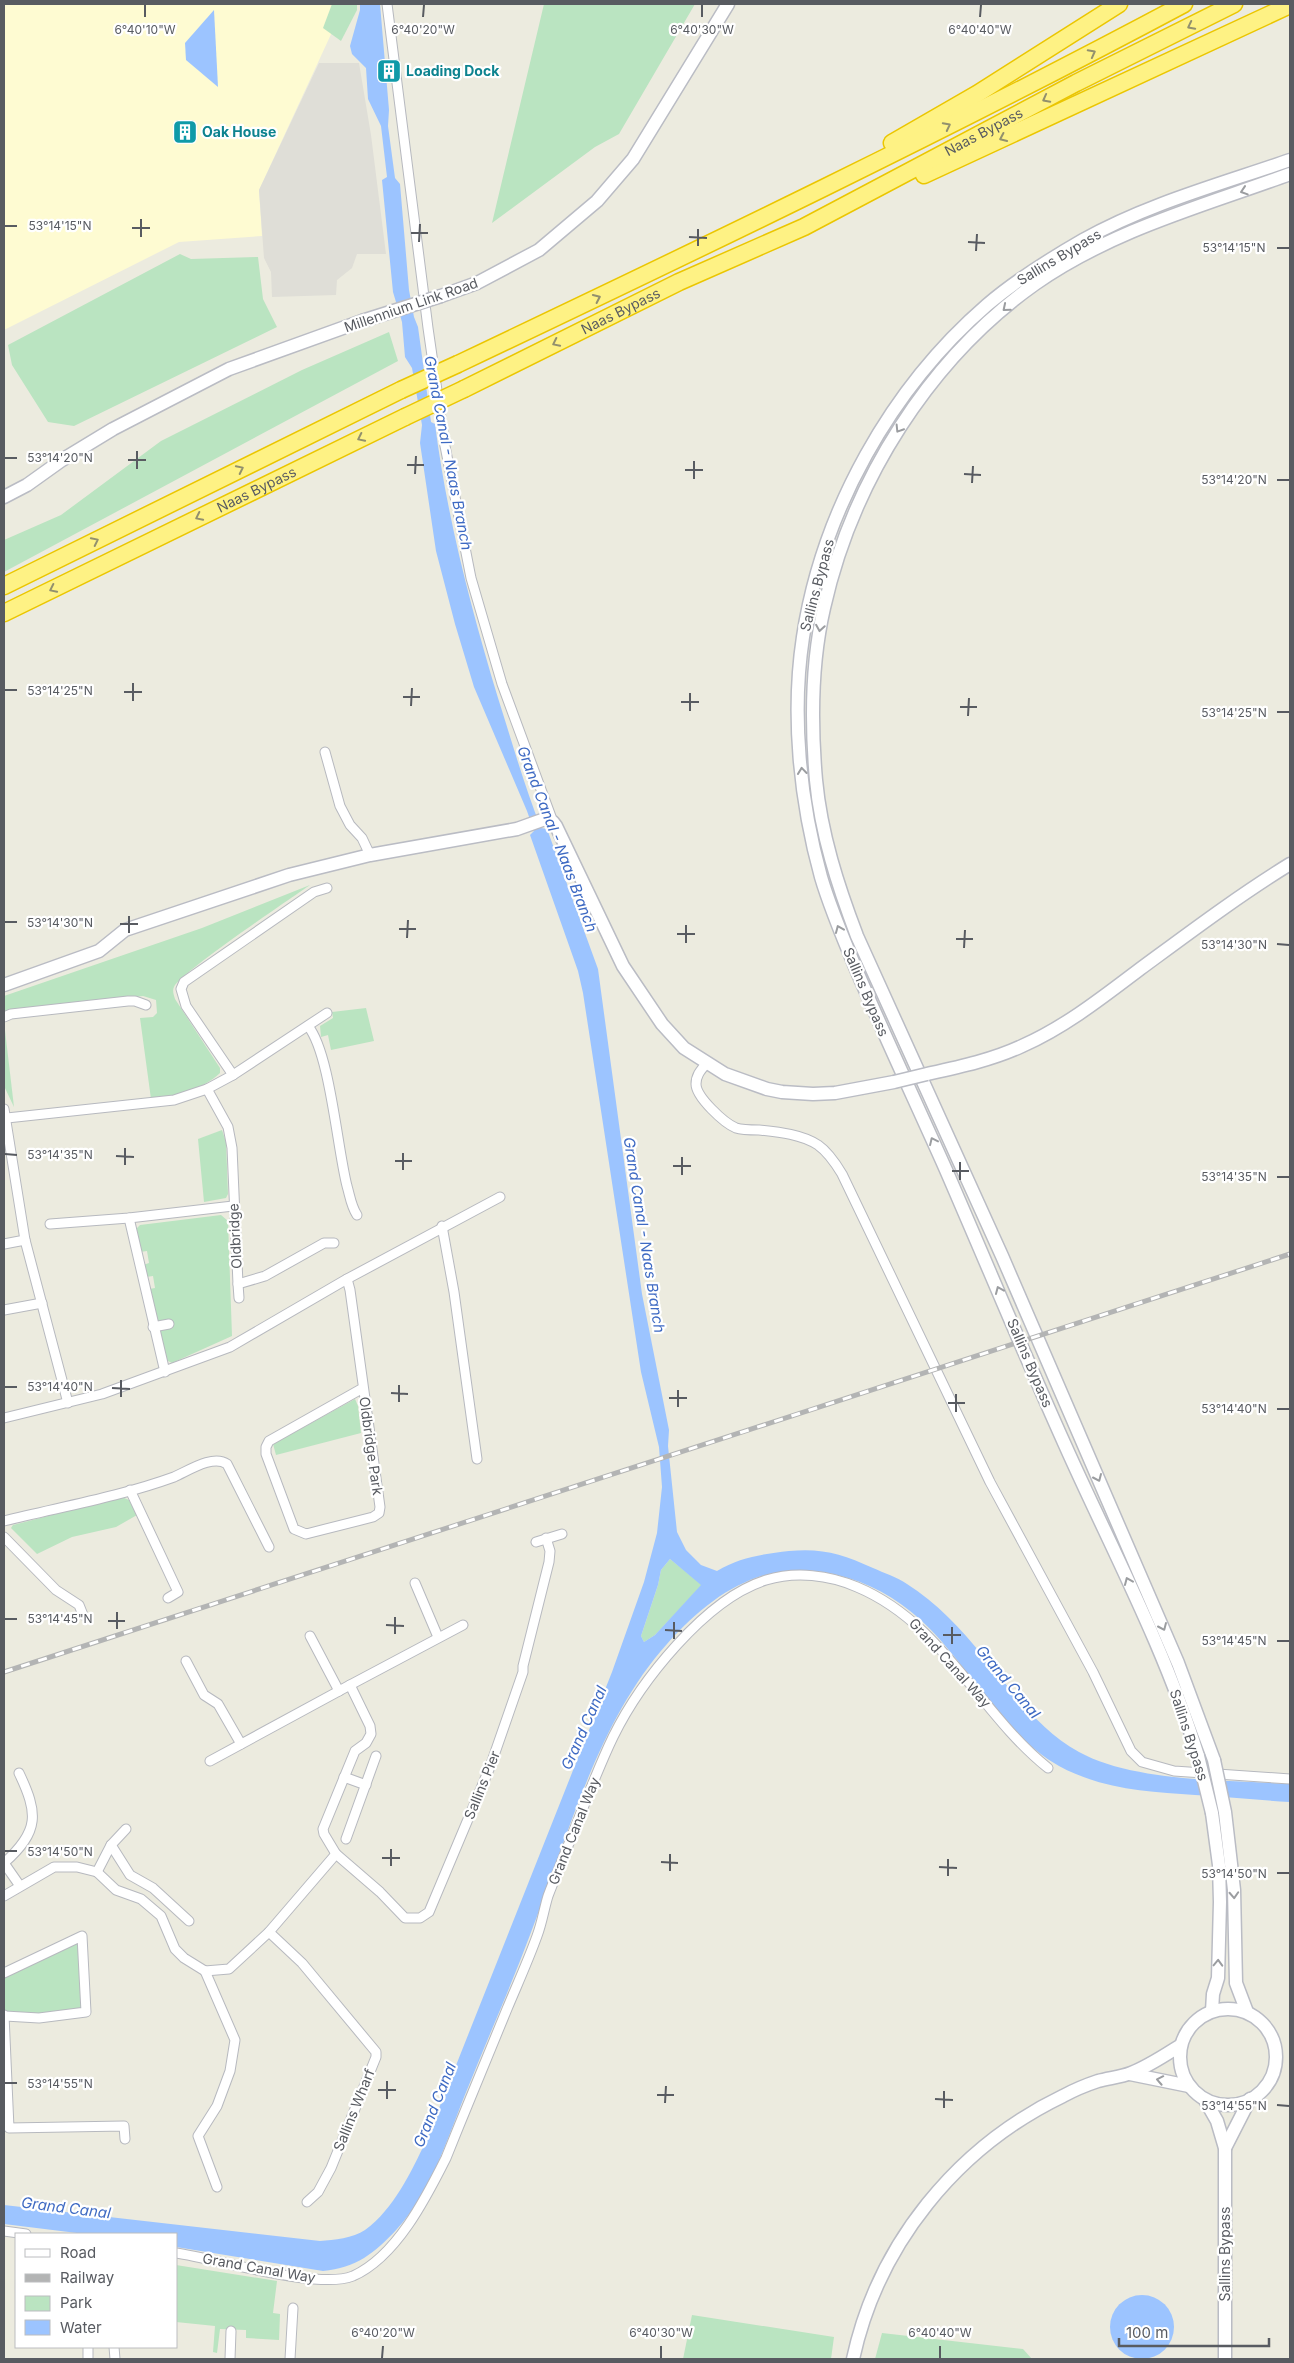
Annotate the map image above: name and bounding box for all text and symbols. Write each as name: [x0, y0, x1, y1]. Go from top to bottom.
one-way arrow: [1187, 20, 1196, 30]
text: 6°40'10"W: [114, 22, 176, 37]
text: 6°40'20"W: [391, 22, 455, 37]
text: 6°40'30"W: [670, 22, 734, 37]
text: 6°40'40"W: [948, 22, 1012, 37]
one-way arrow: [1087, 49, 1096, 59]
building icon: Loading Dock: [376, 58, 402, 84]
place label: Loading Dock: [406, 62, 500, 79]
one-way arrow: [1042, 93, 1051, 103]
street label: Naas Bypass: [941, 104, 1025, 159]
building icon: Oak House: [172, 119, 198, 145]
one-way arrow: [942, 122, 951, 133]
place label: Oak House: [202, 123, 276, 140]
one-way arrow: [999, 132, 1008, 142]
one-way arrow: [1241, 185, 1249, 195]
text: 53°14'15"N: [28, 218, 92, 233]
street label: Sallins Bypass: [1014, 225, 1104, 288]
text: 53°14'15"N: [1202, 240, 1266, 255]
street label: Millennium Link Road: [342, 274, 480, 335]
street label: Naas Bypass: [578, 284, 663, 337]
one-way arrow: [592, 294, 601, 304]
one-way arrow: [1003, 302, 1012, 311]
one-way arrow: [552, 337, 561, 347]
water label: Grand Canal - Naas Branch: [420, 354, 477, 552]
one-way arrow: [896, 424, 905, 433]
one-way arrow: [357, 432, 366, 442]
text: 53°14'20"N: [27, 450, 93, 465]
street label: Naas Bypass: [214, 463, 299, 516]
one-way arrow: [235, 465, 244, 475]
text: 53°14'20"N: [1201, 472, 1267, 487]
one-way arrow: [195, 511, 204, 521]
one-way arrow: [89, 537, 98, 547]
street label: Sallins Bypass: [796, 537, 837, 633]
one-way arrow: [49, 583, 58, 593]
one-way arrow: [816, 623, 826, 632]
text: 53°14'25"N: [27, 683, 93, 698]
text: 53°14'25"N: [1201, 705, 1267, 720]
water label: Grand Canal - Naas Branch: [513, 743, 602, 935]
one-way arrow: [797, 767, 808, 775]
text: 53°14'30"N: [27, 915, 93, 930]
one-way arrow: [835, 925, 846, 934]
text: 53°14'30"N: [1201, 937, 1267, 952]
street label: Sallins Bypass: [840, 945, 893, 1039]
water label: Grand Canal - Naas Branch: [620, 1136, 669, 1334]
one-way arrow: [929, 1137, 939, 1146]
text: 53°14'35"N: [27, 1147, 93, 1162]
text: 53°14'35"N: [1201, 1169, 1267, 1184]
street label: Oldbridge: [224, 1203, 245, 1269]
one-way arrow: [994, 1286, 1005, 1295]
street label: Sallins Bypass: [1004, 1316, 1057, 1410]
text: 53°14'40"N: [27, 1379, 93, 1394]
street label: Oldbridge Park: [356, 1396, 387, 1497]
text: 53°14'40"N: [1201, 1401, 1267, 1416]
one-way arrow: [1091, 1473, 1102, 1482]
one-way arrow: [1124, 1577, 1135, 1586]
text: 53°14'45"N: [27, 1611, 93, 1626]
street label: Grand Canal Way: [906, 1614, 995, 1711]
one-way arrow: [1156, 1622, 1167, 1631]
text: 53°14'45"N: [1201, 1633, 1267, 1648]
water label: Grand Canal: [972, 1641, 1045, 1723]
water label: Grand Canal: [557, 1683, 611, 1773]
street label: Sallins Bypass: [1167, 1687, 1212, 1783]
street label: Sallins Pier: [460, 1748, 503, 1822]
street label: Grand Canal Way: [544, 1774, 603, 1887]
text: 53°14'50"N: [27, 1844, 93, 1859]
text: 53°14'50"N: [1201, 1866, 1267, 1881]
one-way arrow: [1229, 1891, 1240, 1899]
one-way arrow: [1213, 1959, 1224, 1967]
water label: Grand Canal: [409, 2059, 460, 2150]
street label: Sallins Wharf: [329, 2066, 378, 2153]
one-way arrow: [1155, 2075, 1164, 2086]
text: 53°14'55"N: [27, 2076, 93, 2091]
text: 53°14'55"N: [1201, 2098, 1267, 2113]
water label: Grand Canal: [20, 2193, 112, 2222]
street label: Sallins Bypass: [1216, 2207, 1233, 2302]
legend: [15, 2233, 178, 2348]
text: Road: [60, 2243, 96, 2262]
street label: Grand Canal Way: [201, 2249, 317, 2286]
text: Railway: [60, 2268, 115, 2287]
text: Park: [60, 2293, 93, 2312]
scale bar: [1119, 2316, 1269, 2348]
text: Water: [60, 2318, 102, 2337]
text: 100 m: [1126, 2323, 1168, 2342]
text: 6°40'20"W: [351, 2325, 415, 2340]
text: 6°40'30"W: [629, 2325, 693, 2340]
text: 6°40'40"W: [908, 2325, 972, 2340]

